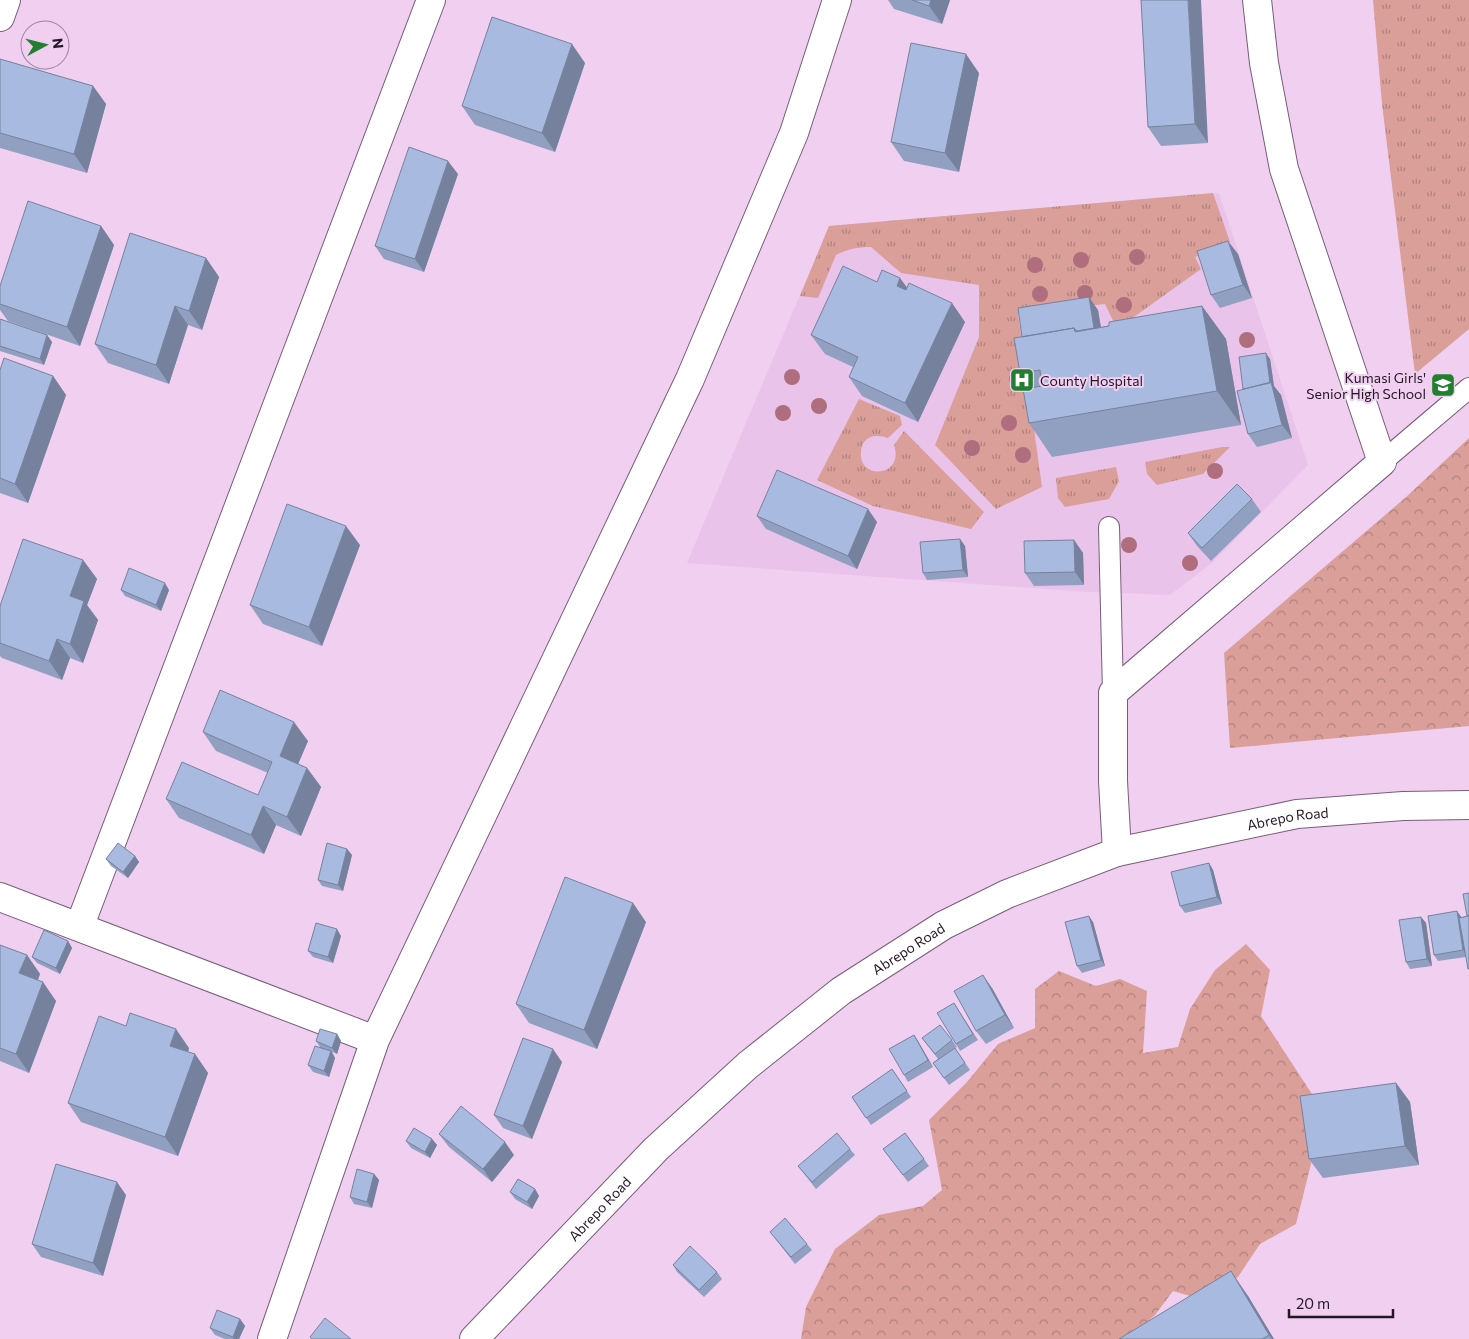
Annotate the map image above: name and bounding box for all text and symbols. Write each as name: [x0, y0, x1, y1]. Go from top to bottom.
north arrow: [20, 20, 70, 70]
text: N: [49, 37, 67, 50]
hospital icon: County Hospital: [1009, 367, 1035, 393]
place label: Kumasi Girls' Senior High School: [1306, 369, 1426, 402]
place label: County Hospital: [1040, 372, 1143, 389]
school or university icon: Kumasi Girls' Senior High School: [1430, 372, 1456, 398]
street label: Abrepo Road: [1245, 803, 1329, 833]
street label: Abrepo Road: [868, 919, 947, 978]
street label: Abrepo Road: [564, 1173, 634, 1244]
scale bar: [1289, 1286, 1393, 1318]
text: 20 m: [1296, 1294, 1330, 1312]

